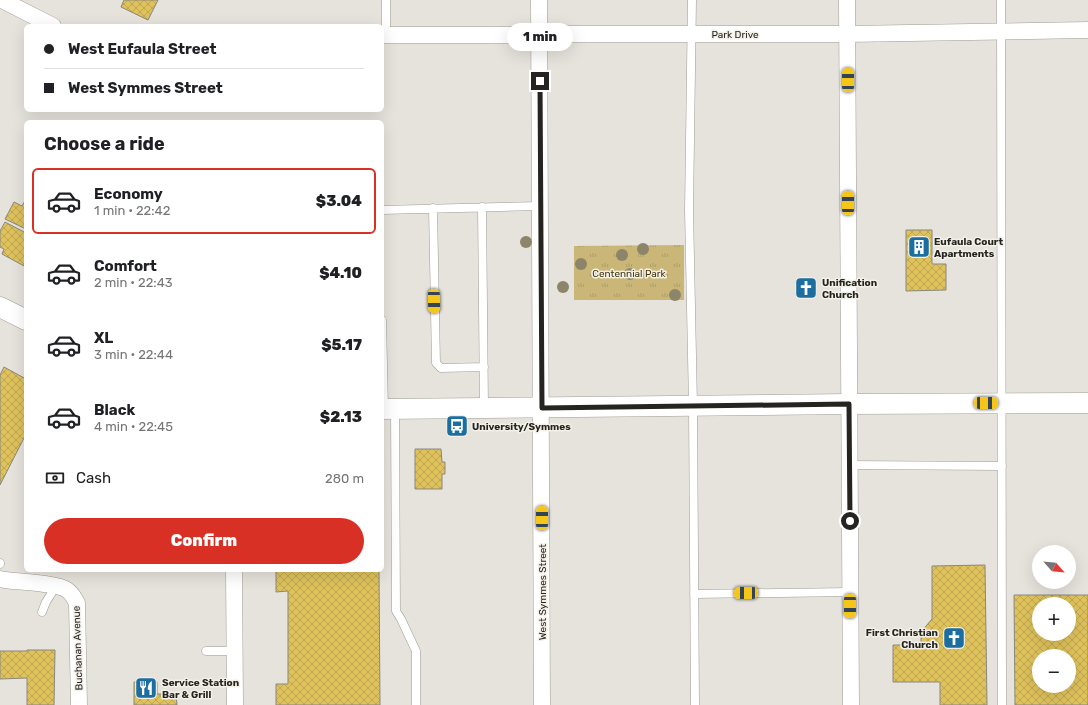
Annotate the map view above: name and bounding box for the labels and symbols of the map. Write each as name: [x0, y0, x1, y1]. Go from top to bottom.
callout: 1 min: [507, 23, 573, 51]
street label: Park Drive: [711, 29, 759, 41]
car: [842, 68, 854, 92]
route end: [531, 72, 549, 90]
car: [842, 191, 854, 215]
building icon: Eufaula Court Apartments: [906, 234, 932, 260]
place label: Eufaula Court Apartments: [934, 236, 1003, 260]
park label: Centennial Park: [592, 268, 667, 280]
church icon: Unification Church: [793, 275, 819, 301]
place label: Unification Church: [822, 277, 877, 301]
car: [428, 289, 440, 313]
car: [974, 397, 998, 409]
bus stop icon: University/Symmes: [444, 413, 470, 439]
place label: University/Symmes: [472, 421, 571, 433]
car: [536, 506, 548, 530]
route start: [841, 512, 859, 530]
street label: West Symmes Street: [537, 544, 549, 640]
north arrow: [1032, 545, 1076, 589]
car: [734, 587, 758, 599]
car: [844, 594, 856, 618]
street label: Buchanan Avenue: [71, 605, 85, 690]
church icon: First Christian Church: [941, 625, 967, 651]
place label: First Christian Church: [866, 627, 938, 651]
restaurant icon: Service Station Bar & Grill: [133, 675, 159, 701]
place label: Service Station Bar & Grill: [162, 677, 239, 701]

